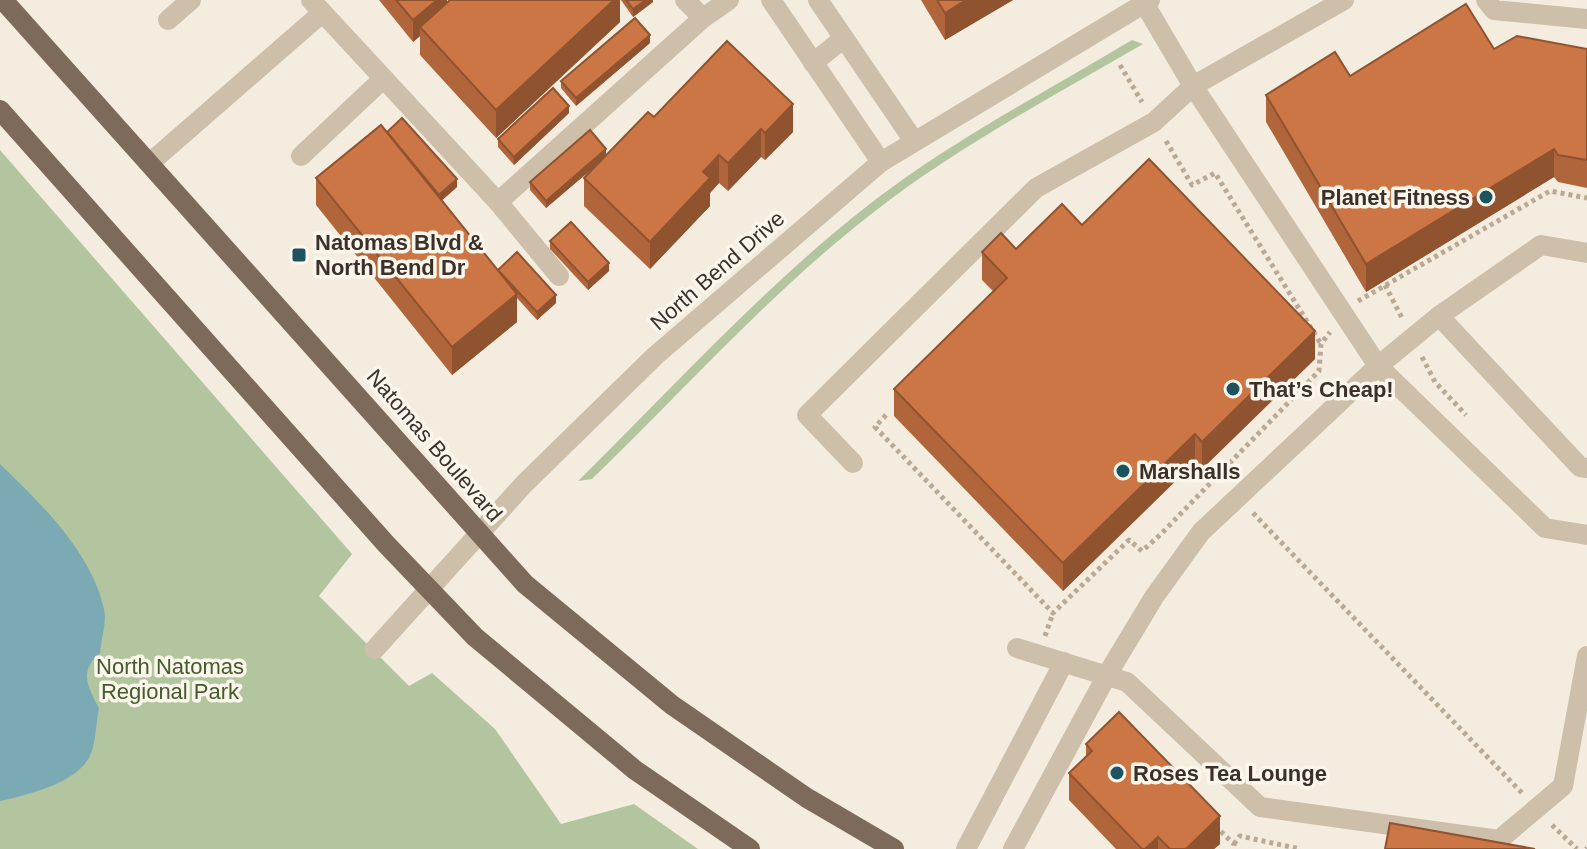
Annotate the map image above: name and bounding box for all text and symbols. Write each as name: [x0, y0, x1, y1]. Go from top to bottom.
place label: Planet Fitness: [1321, 185, 1470, 210]
marker: Planet Fitness: [1477, 188, 1495, 206]
street label: North Bend Drive: [645, 206, 789, 335]
place label: Natomas Blvd & North Bend Dr: [315, 230, 484, 280]
marker: Natomas Blvd & North Bend Dr: [290, 246, 308, 264]
street label: Natomas Boulevard: [362, 364, 507, 526]
place label: That’s Cheap!: [1249, 377, 1394, 402]
marker: That’s Cheap!: [1224, 380, 1242, 398]
place label: Marshalls: [1139, 459, 1241, 484]
marker: Marshalls: [1114, 462, 1132, 480]
park label: North Natomas Regional Park: [96, 654, 244, 704]
place label: Roses Tea Lounge: [1133, 761, 1327, 786]
marker: Roses Tea Lounge: [1108, 764, 1126, 782]

